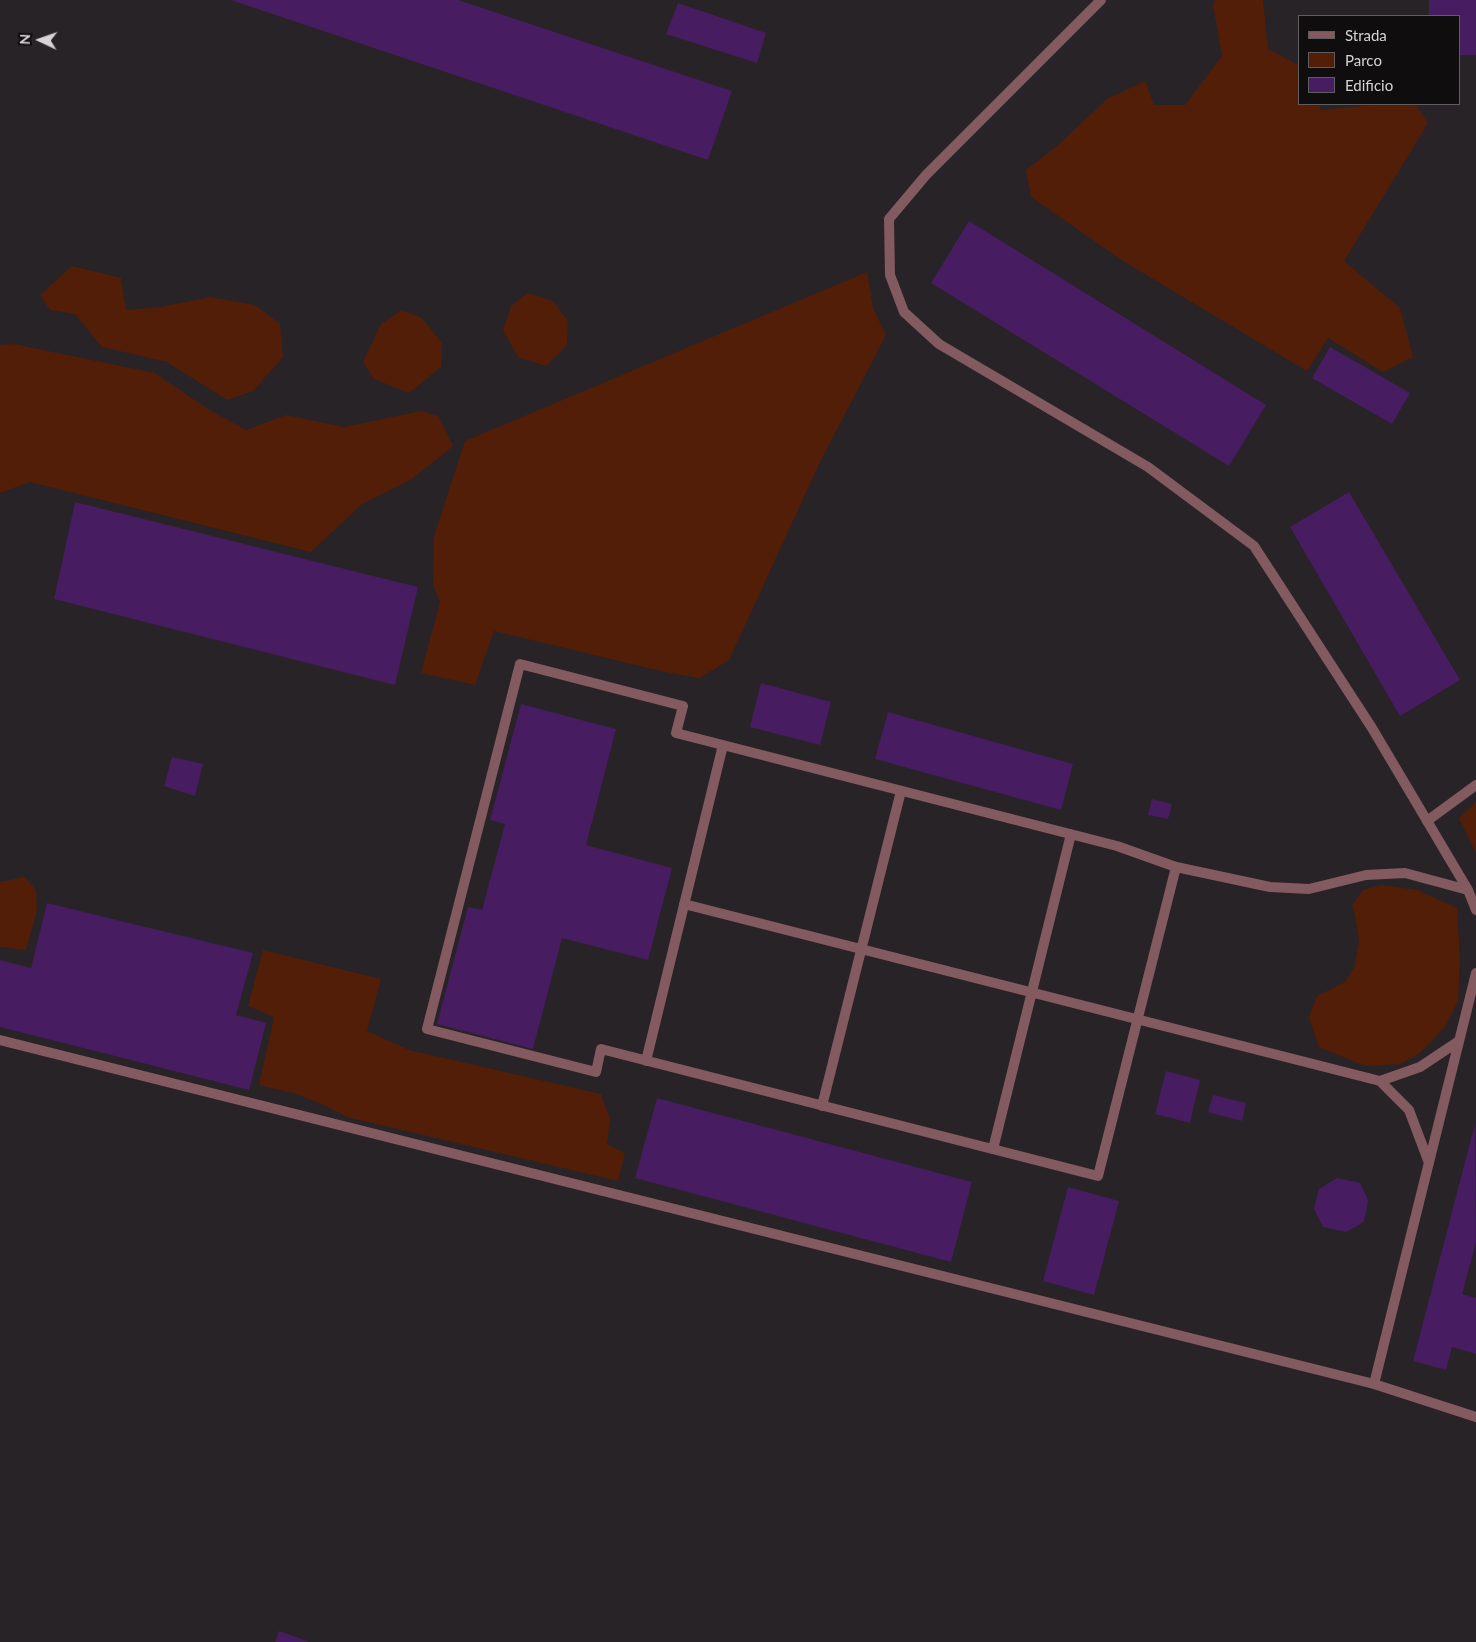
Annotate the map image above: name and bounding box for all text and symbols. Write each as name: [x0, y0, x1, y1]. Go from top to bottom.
north arrow: [15, 15, 65, 65]
legend: [1298, 15, 1461, 105]
text: Strada: [1345, 26, 1387, 44]
text: N: [16, 33, 33, 45]
text: Parco: [1345, 51, 1382, 69]
text: Edificio: [1345, 76, 1393, 94]

